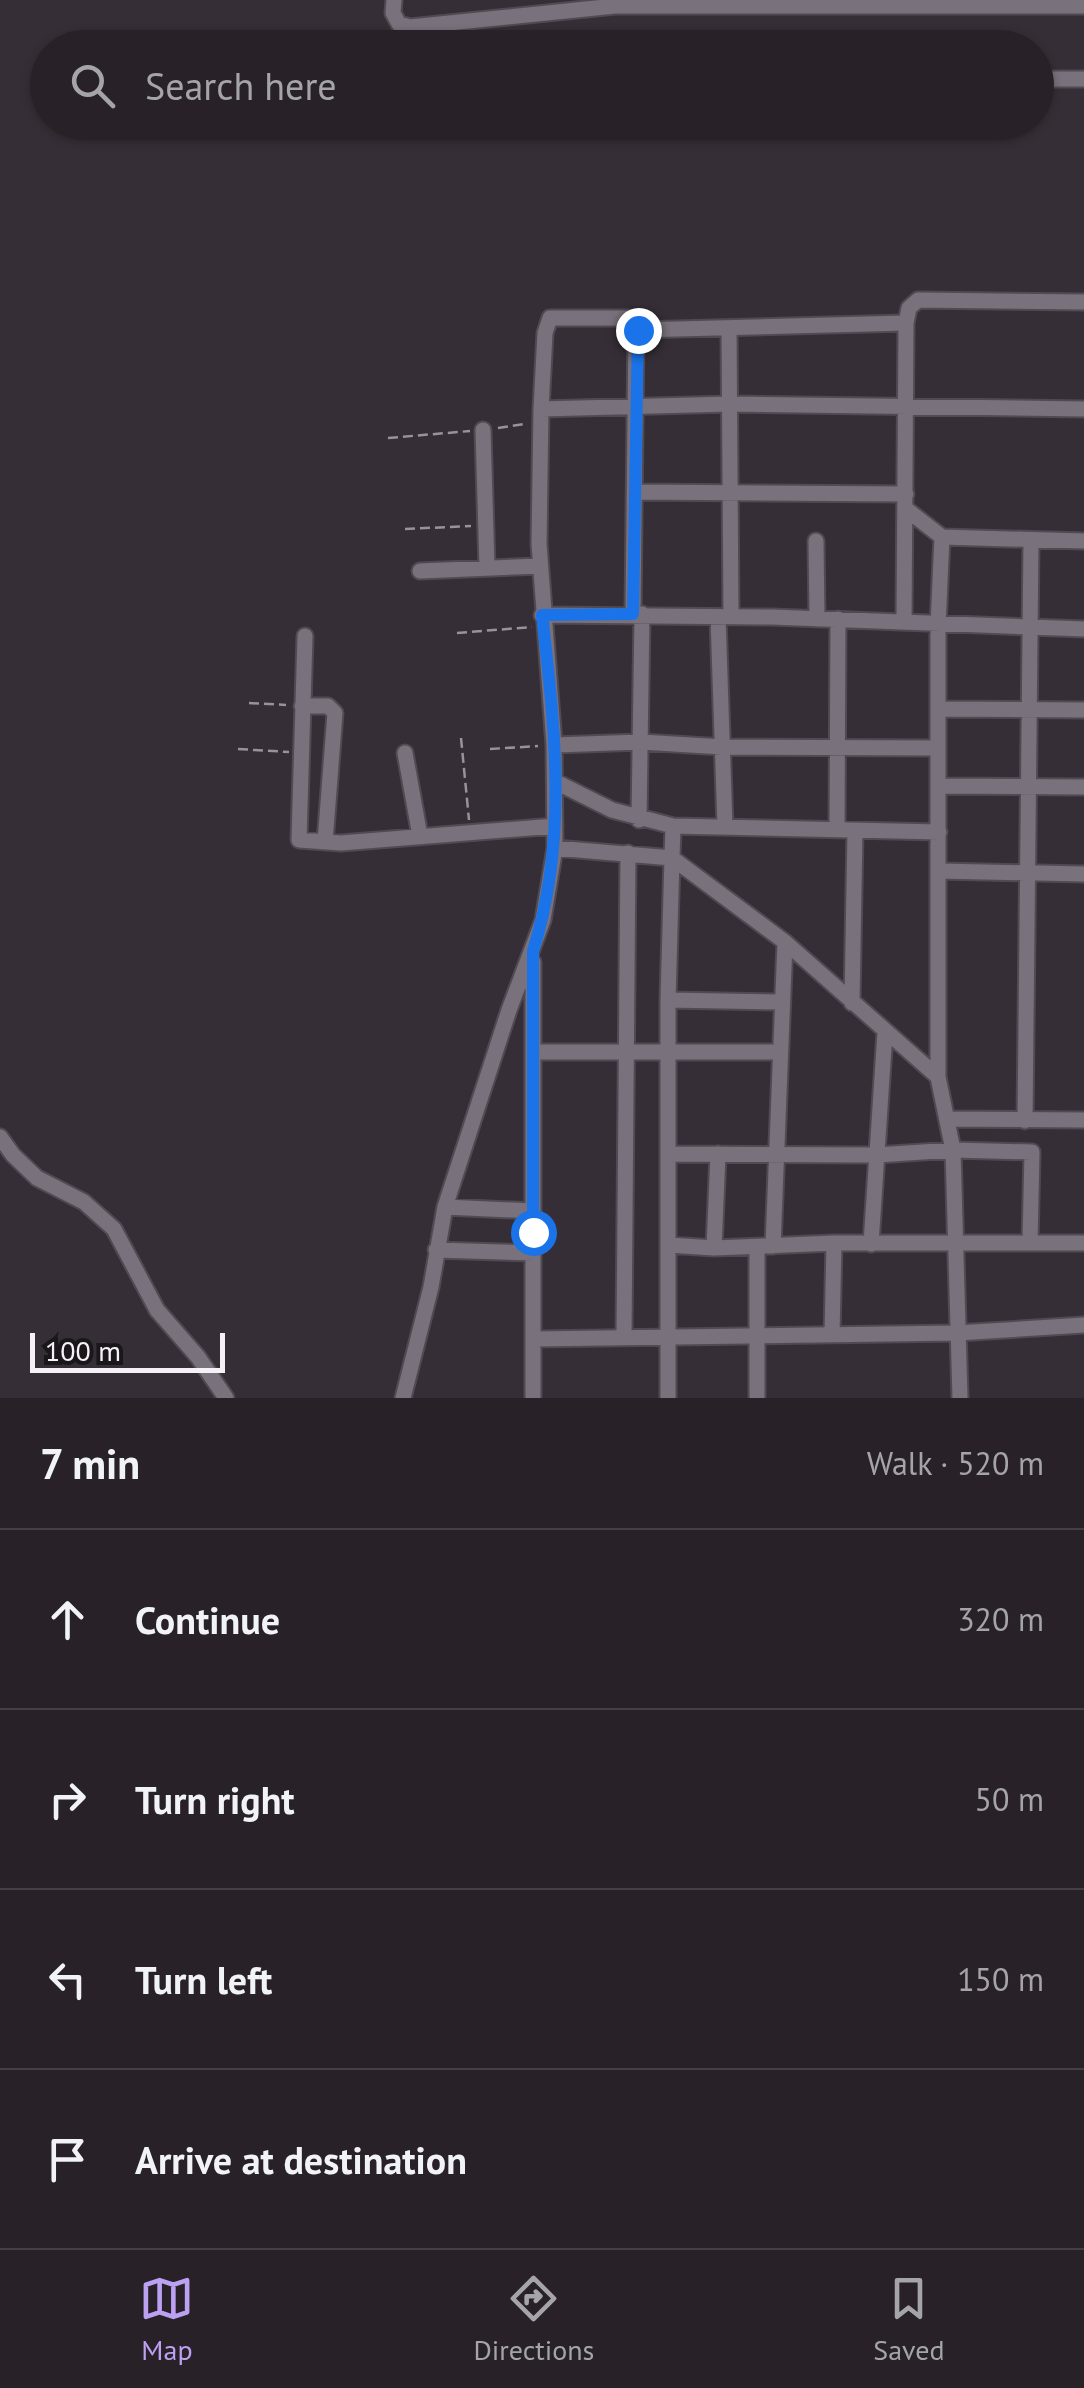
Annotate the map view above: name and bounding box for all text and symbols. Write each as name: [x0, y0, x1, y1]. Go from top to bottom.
search box: [30, 30, 1054, 140]
icon: search: [65, 58, 120, 113]
text: Search here: [145, 61, 337, 110]
route end: [616, 308, 662, 354]
route start: [511, 1210, 557, 1256]
scale bar: [30, 1328, 225, 1372]
text: 100 m: [45, 1332, 121, 1369]
text: 7 min: [40, 1436, 140, 1491]
text: Walk · 520 m: [867, 1442, 1044, 1484]
icon: ahead: [40, 1592, 95, 1647]
text: Continue: [135, 1595, 280, 1644]
text: 320 m: [957, 1598, 1044, 1640]
icon: right: [40, 1772, 95, 1827]
text: Turn right: [135, 1775, 295, 1824]
text: 50 m: [975, 1778, 1044, 1820]
icon: left: [40, 1952, 95, 2007]
text: Turn left: [135, 1955, 272, 2004]
text: 150 m: [957, 1958, 1044, 2000]
icon: arrive: [40, 2132, 95, 2187]
text: Arrive at destination: [135, 2135, 467, 2184]
tab: Map: [139, 2271, 194, 2368]
tab: Directions: [473, 2271, 594, 2368]
tab: Saved: [873, 2271, 945, 2368]

